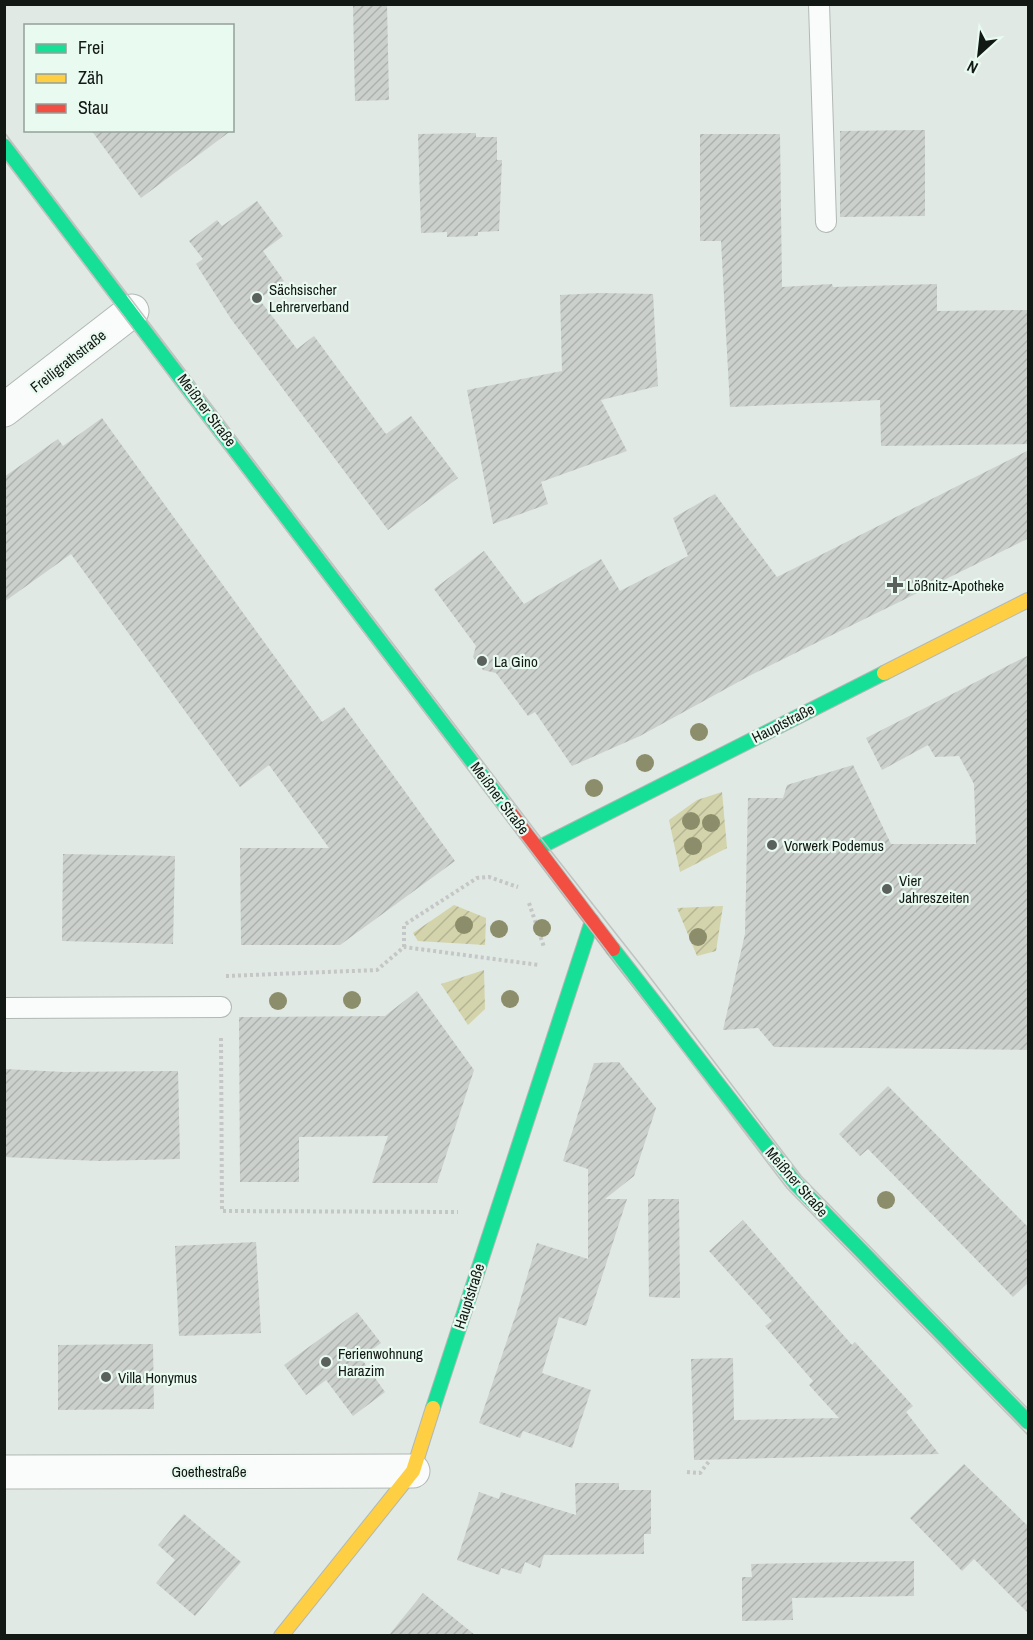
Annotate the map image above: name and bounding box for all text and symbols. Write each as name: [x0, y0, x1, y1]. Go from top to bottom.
legend: [24, 24, 234, 132]
north arrow: [949, 24, 1009, 84]
text: Frei: [78, 35, 104, 60]
text: N: [963, 55, 981, 79]
text: Zäh: [78, 65, 103, 90]
text: Stau: [78, 95, 108, 120]
place label: Sächsischer Lehrerverband: [269, 279, 349, 317]
marker: Sächsischer Lehrerverband: [250, 291, 264, 305]
street label: Freiligrathstraße: [26, 325, 110, 397]
street label: Meißner Straße: [173, 369, 241, 451]
place label: Lößnitz-Apotheke: [907, 575, 1004, 596]
marker: Lößnitz-Apotheke: [888, 578, 902, 592]
place label: La Gino: [494, 651, 538, 672]
marker: La Gino: [475, 654, 489, 668]
street label: Hauptstraße: [748, 698, 818, 748]
street label: Meißner Straße: [466, 757, 534, 839]
place label: Vorwerk Podemus: [784, 835, 884, 856]
marker: Vorwerk Podemus: [765, 838, 779, 852]
place label: Vier Jahreszeiten: [899, 870, 969, 908]
marker: Vier Jahreszeiten: [880, 882, 894, 896]
street label: Meißner Straße: [761, 1143, 833, 1222]
street label: Hauptstraße: [449, 1260, 489, 1331]
place label: Ferienwohnung Harazim: [338, 1343, 423, 1381]
marker: Ferienwohnung Harazim: [319, 1355, 333, 1369]
place label: Villa Honymus: [118, 1367, 197, 1388]
marker: Villa Honymus: [99, 1370, 113, 1384]
street label: Goethestraße: [171, 1461, 247, 1482]

